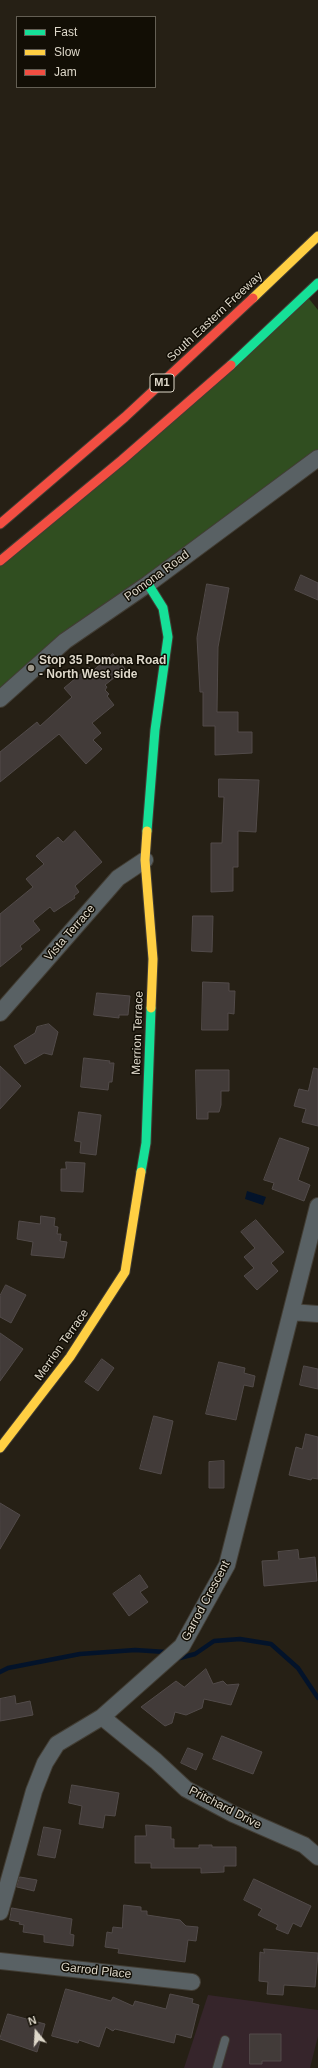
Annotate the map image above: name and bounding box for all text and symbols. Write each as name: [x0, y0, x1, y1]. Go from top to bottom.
legend: [16, 16, 156, 88]
text: Fast: [54, 25, 77, 39]
text: Slow: [54, 45, 80, 59]
text: Jam: [54, 65, 77, 79]
street label: South Eastern Freeway: [164, 269, 266, 365]
road number: M1: [150, 374, 174, 392]
street label: Pomona Road: [122, 548, 192, 604]
place label: Stop 35 Pomona Road - North West side: [39, 654, 166, 682]
marker: Stop 35 Pomona Road - North West side: [26, 663, 36, 673]
street label: Vista Terrace: [42, 902, 98, 964]
street label: Merrion Terrace: [129, 991, 147, 1075]
street label: Merrion Terrace: [32, 1306, 92, 1384]
street label: Garrod Crescent: [179, 1558, 233, 1644]
street label: Pritchard Drive: [186, 1784, 264, 1832]
street label: Garrod Place: [60, 1960, 132, 1982]
north arrow: [16, 2012, 56, 2052]
text: N: [27, 2014, 38, 2028]

